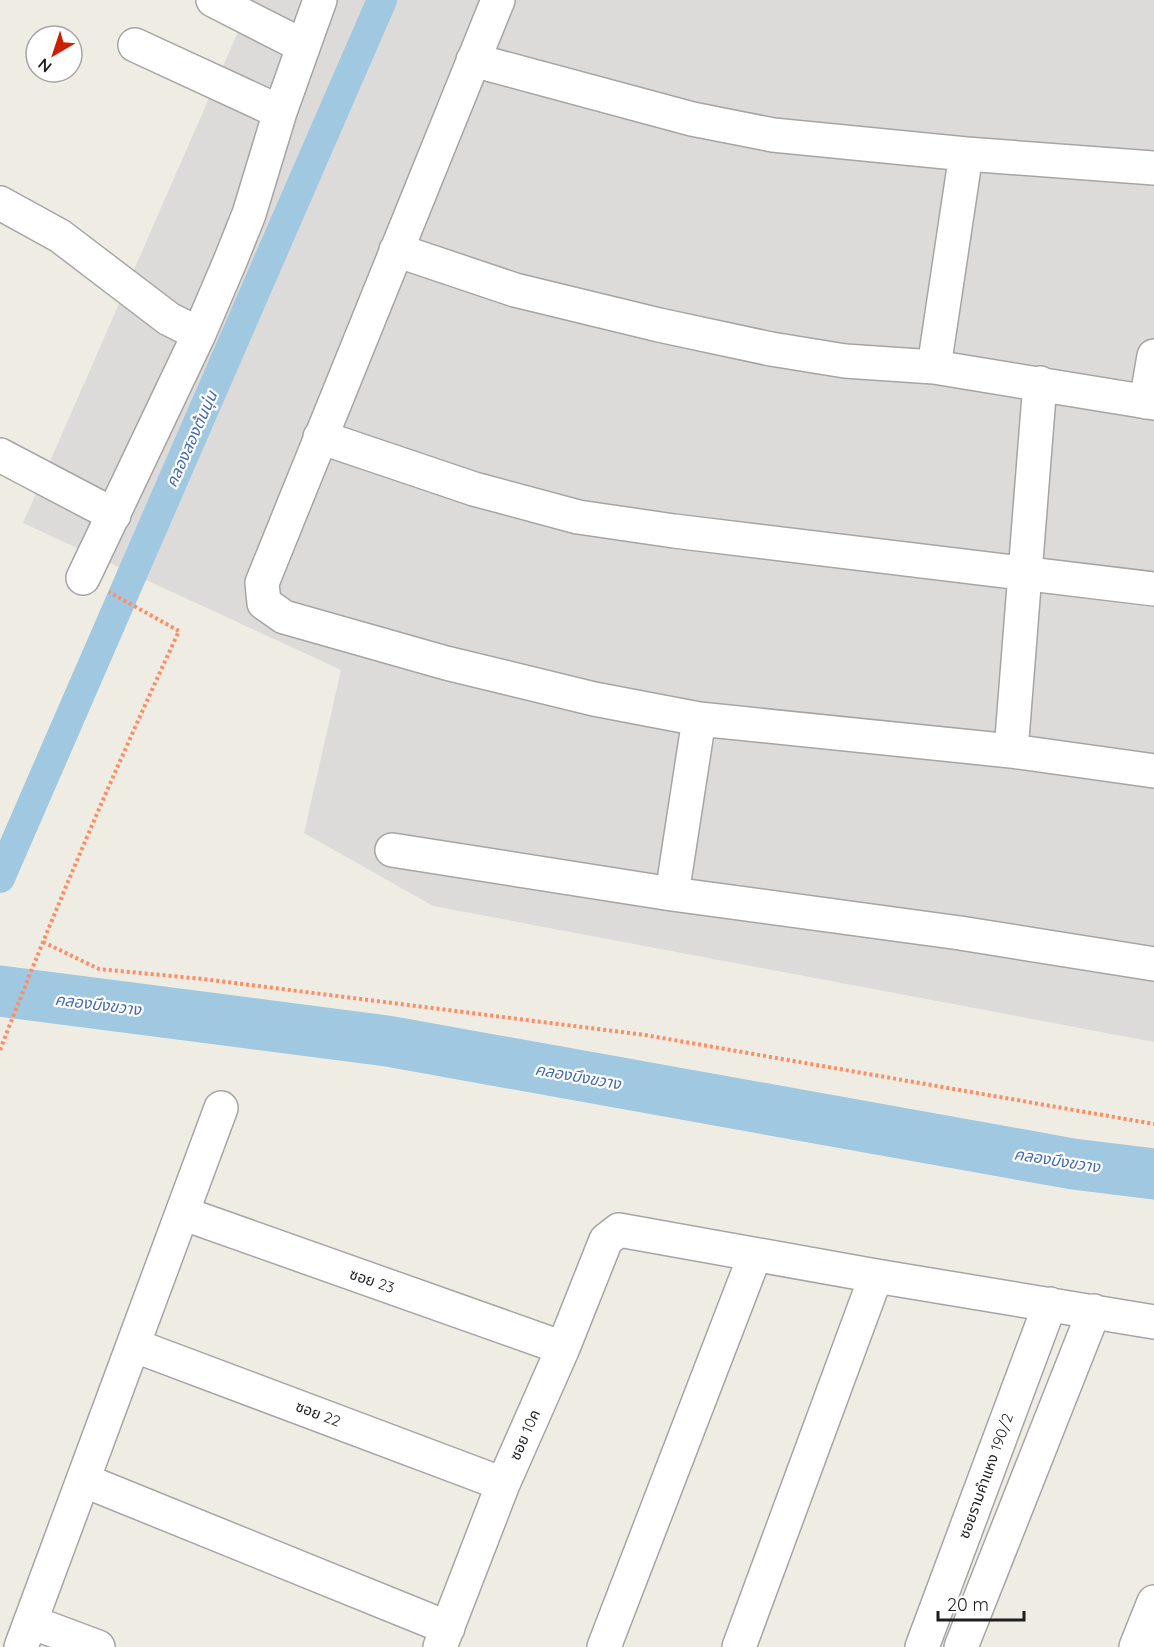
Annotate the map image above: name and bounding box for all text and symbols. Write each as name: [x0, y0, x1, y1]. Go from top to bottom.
north arrow: [24, 24, 84, 84]
text: N: [34, 54, 55, 77]
water label: คลองสองต้นนุ่น: [161, 387, 223, 491]
water label: คลองบึงขวาง: [54, 989, 144, 1019]
water label: คลองบึงขวาง: [534, 1059, 624, 1094]
water label: คลองบึงขวาง: [1013, 1143, 1103, 1177]
street label: ซอย 23: [347, 1264, 397, 1297]
street label: ซอย 22: [293, 1396, 343, 1431]
street label: ซอย 10ค: [505, 1406, 544, 1463]
street label: ซอยรามคำแหง 190/2: [954, 1410, 1017, 1541]
scale bar: [938, 1584, 1024, 1622]
text: 20 m: [947, 1593, 989, 1616]

